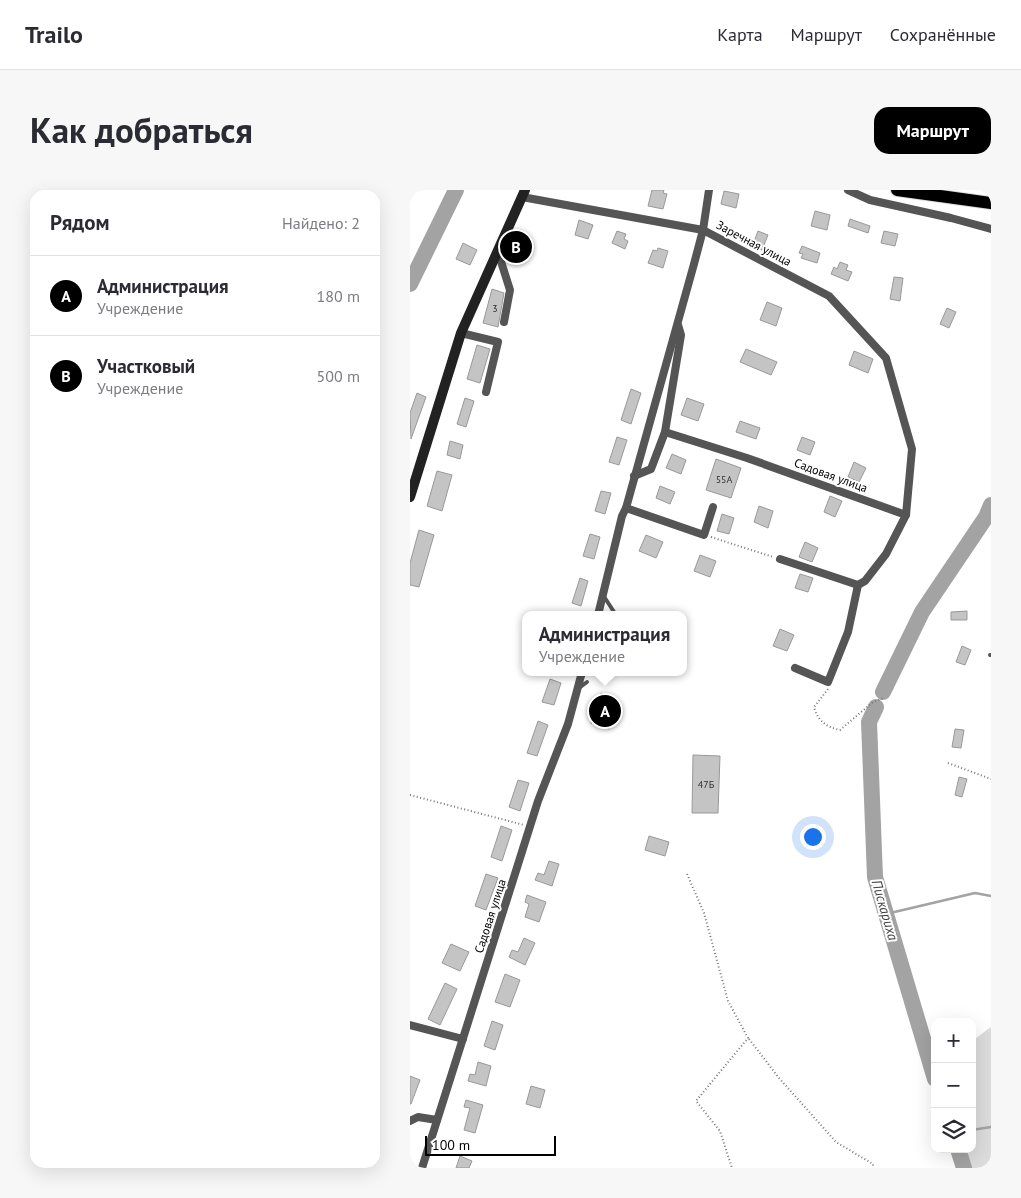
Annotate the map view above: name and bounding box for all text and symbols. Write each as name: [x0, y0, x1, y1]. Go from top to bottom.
text: Trailo: [25, 19, 83, 50]
text: Карта: [717, 23, 763, 46]
text: Маршрут: [791, 23, 862, 46]
text: Сохранённые: [890, 23, 996, 46]
text: Как добраться: [30, 107, 253, 153]
button: Маршрут: [874, 107, 991, 154]
text: Рядом: [50, 209, 109, 236]
text: Найдено: 2: [282, 213, 360, 233]
street label: Заречная улица: [714, 217, 794, 269]
pin: B: [500, 228, 532, 266]
text: Администрация: [97, 274, 229, 298]
text: A: [61, 286, 71, 306]
text: 180 m: [317, 286, 360, 306]
text: Учреждение: [97, 298, 183, 318]
house number: 3: [492, 302, 498, 315]
text: Участковый: [97, 354, 195, 378]
text: B: [61, 366, 71, 386]
text: 500 m: [317, 366, 360, 386]
text: Учреждение: [97, 378, 183, 398]
street label: Садовая улица: [792, 455, 870, 495]
house number: 55А: [716, 473, 733, 486]
popup: [522, 611, 687, 676]
text: Администрация: [539, 622, 670, 646]
text: Учреждение: [539, 646, 625, 666]
pin: A: [589, 692, 621, 730]
house number: 47Б: [698, 778, 715, 791]
your location: [800, 824, 826, 850]
street label: Садовая улица: [471, 877, 509, 955]
water label: Пискариха: [868, 878, 902, 943]
map controls: [931, 1018, 976, 1153]
button: +: [931, 1018, 976, 1063]
button: −: [931, 1063, 976, 1108]
button: layers: [931, 1108, 976, 1153]
scale bar: [425, 1133, 556, 1156]
text: 100 m: [432, 1136, 470, 1154]

